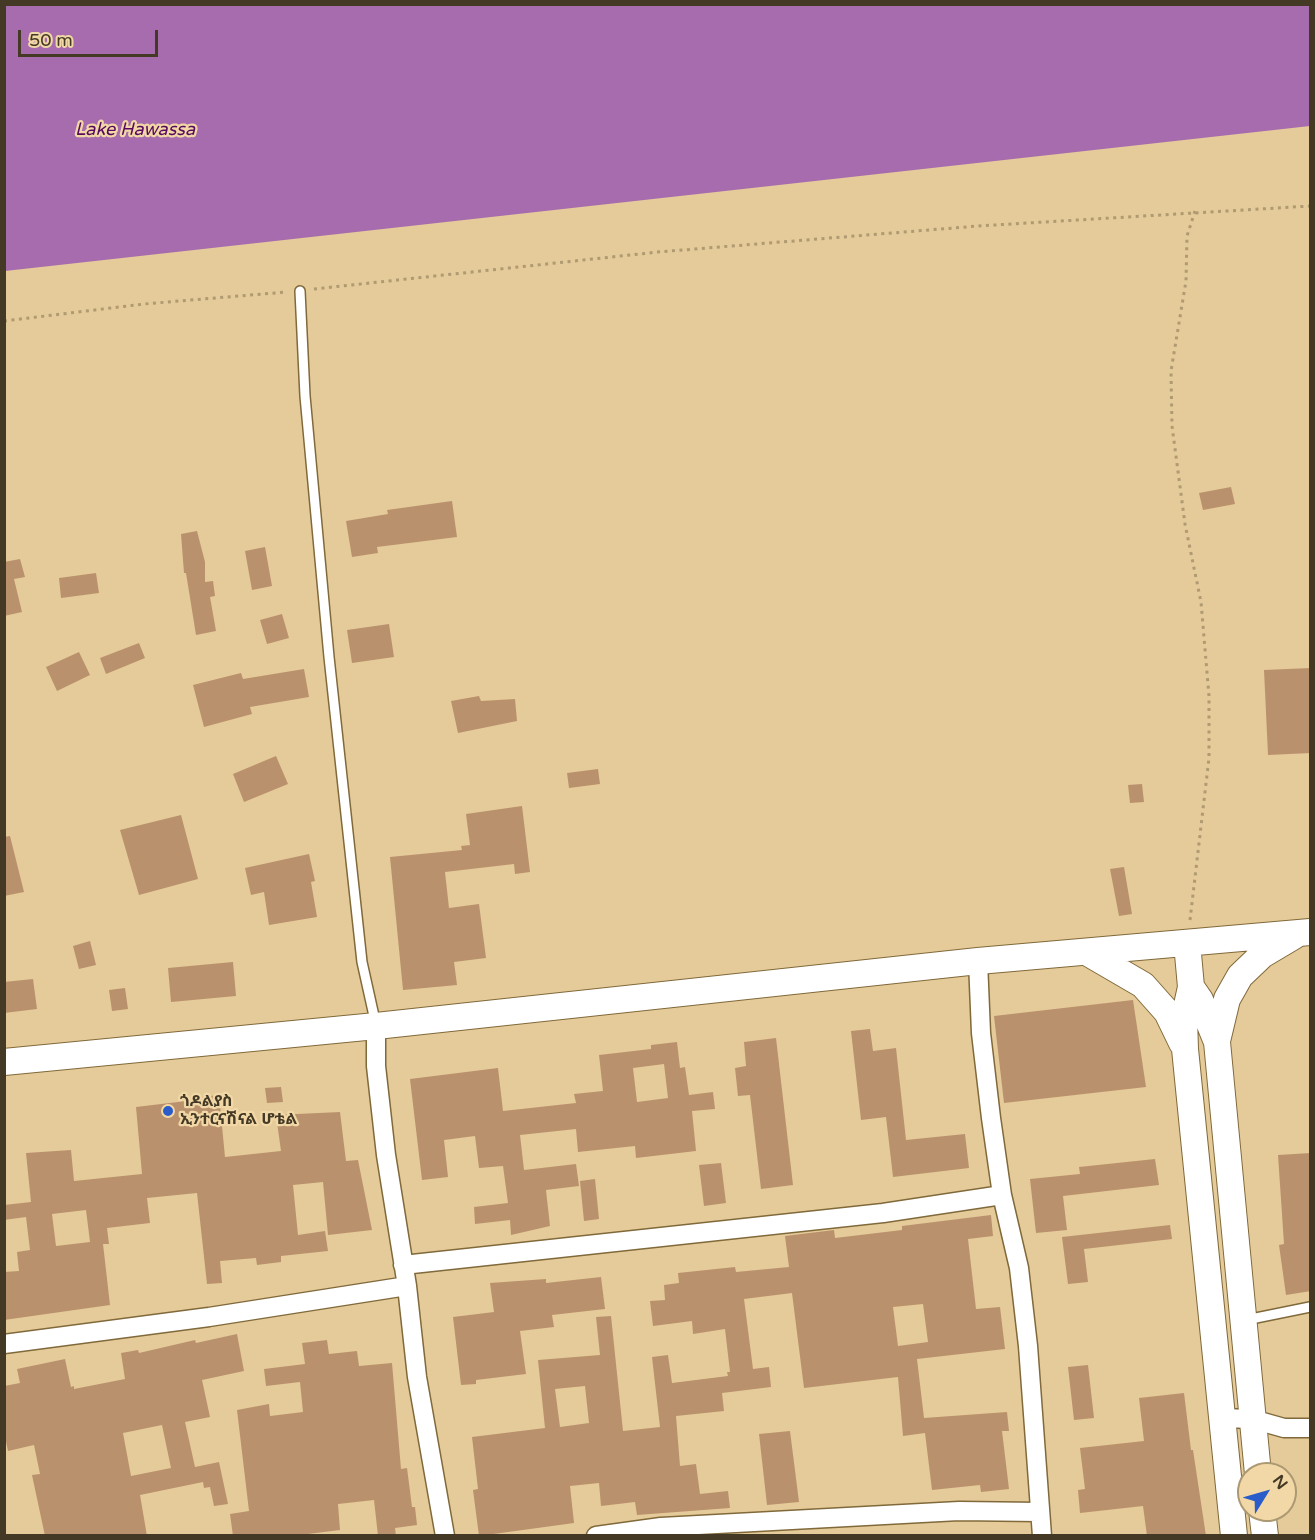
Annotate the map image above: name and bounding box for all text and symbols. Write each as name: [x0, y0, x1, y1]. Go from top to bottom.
scale bar: [21, 18, 160, 56]
text: 50 m: [29, 29, 73, 51]
water label: Lake Hawassa: [75, 119, 195, 141]
place label: ጎዶልያስ ኢንተርናሽናል ሆቴል: [180, 1092, 297, 1130]
marker: ጎዶልያስ ኢንተርናሽናል ሆቴል: [161, 1104, 175, 1118]
north arrow: [1237, 1462, 1297, 1522]
text: N: [1268, 1471, 1292, 1494]

